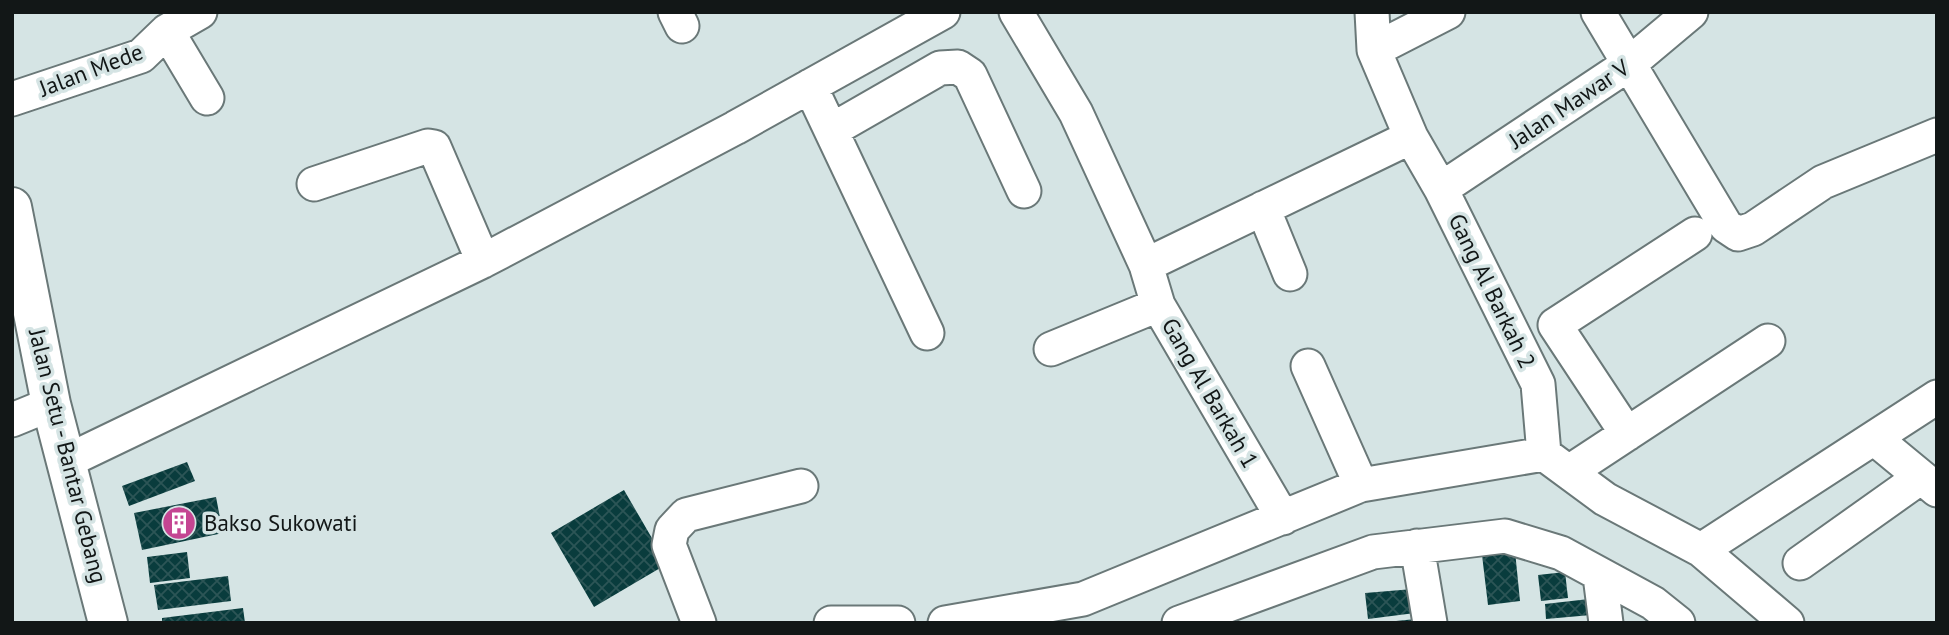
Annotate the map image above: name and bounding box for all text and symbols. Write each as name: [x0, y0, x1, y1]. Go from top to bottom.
street label: Jalan Mede: [34, 36, 147, 103]
street label: Jalan Mawar V: [1502, 52, 1635, 155]
street label: Gang Al Barkah 2: [1442, 209, 1542, 373]
street label: Gang Al Barkah 1: [1156, 313, 1265, 473]
street label: Jalan Setu - Bantar Gebang: [23, 325, 114, 586]
building icon: Bakso Sukowati: [160, 504, 198, 542]
place label: Bakso Sukowati: [204, 508, 358, 537]

